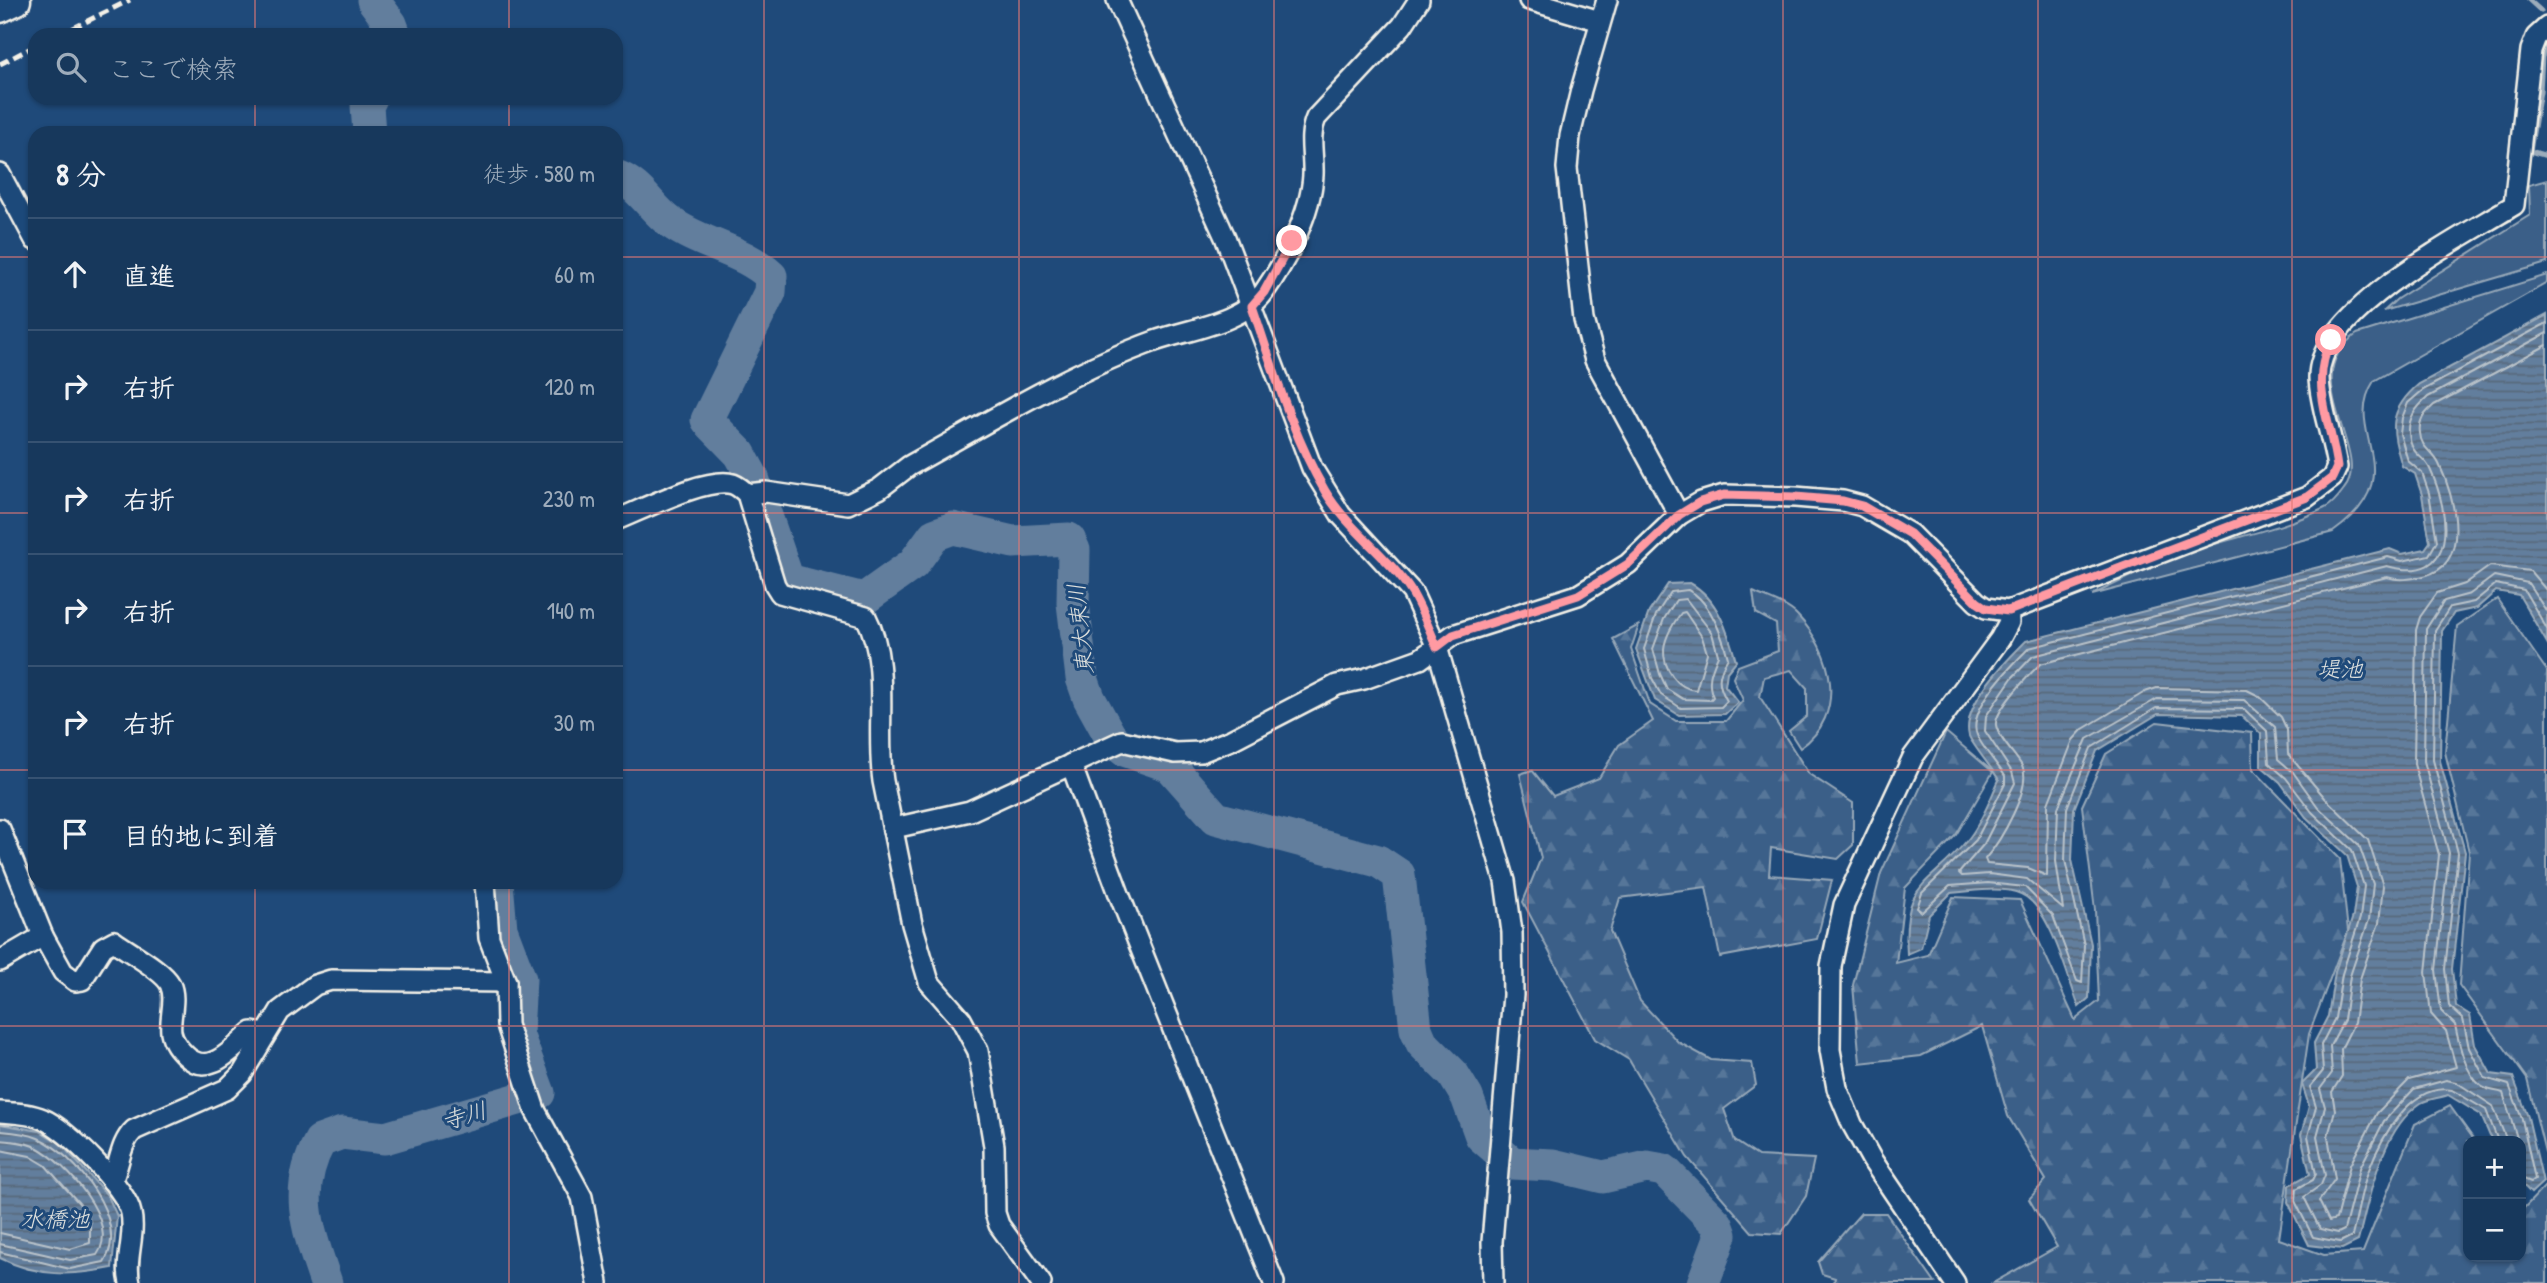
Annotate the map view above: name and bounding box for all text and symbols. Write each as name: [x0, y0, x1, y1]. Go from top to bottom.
search box: [28, 28, 623, 105]
icon: search: [52, 48, 90, 86]
text: ここで検索: [108, 51, 238, 86]
text: 8 分: [56, 154, 106, 194]
text: 徒歩 · 580 m: [483, 158, 595, 189]
route end: [1276, 225, 1307, 256]
icon: ahead: [56, 255, 94, 293]
text: 直進: [123, 258, 175, 293]
text: 60 m: [555, 259, 595, 290]
route start: [2315, 324, 2346, 355]
icon: right: [56, 367, 94, 405]
text: 右折: [123, 370, 175, 405]
text: 120 m: [545, 371, 595, 402]
icon: right: [56, 479, 94, 517]
text: 右折: [123, 482, 175, 517]
text: 230 m: [543, 483, 595, 514]
water label: 東大束川: [1060, 582, 1100, 676]
icon: right: [56, 591, 94, 629]
text: 右折: [123, 594, 175, 629]
text: 140 m: [547, 595, 595, 626]
water label: 堤池: [2317, 653, 2364, 684]
icon: right: [56, 703, 94, 741]
text: 右折: [123, 706, 175, 741]
text: 30 m: [553, 707, 595, 738]
icon: arrive: [56, 815, 94, 853]
text: 目的地に到着: [123, 818, 279, 853]
water label: 寺川: [438, 1094, 490, 1136]
map controls: [2463, 1136, 2526, 1262]
button: +: [2463, 1136, 2526, 1199]
button: −: [2463, 1199, 2526, 1262]
water label: 水橋池: [21, 1203, 91, 1234]

